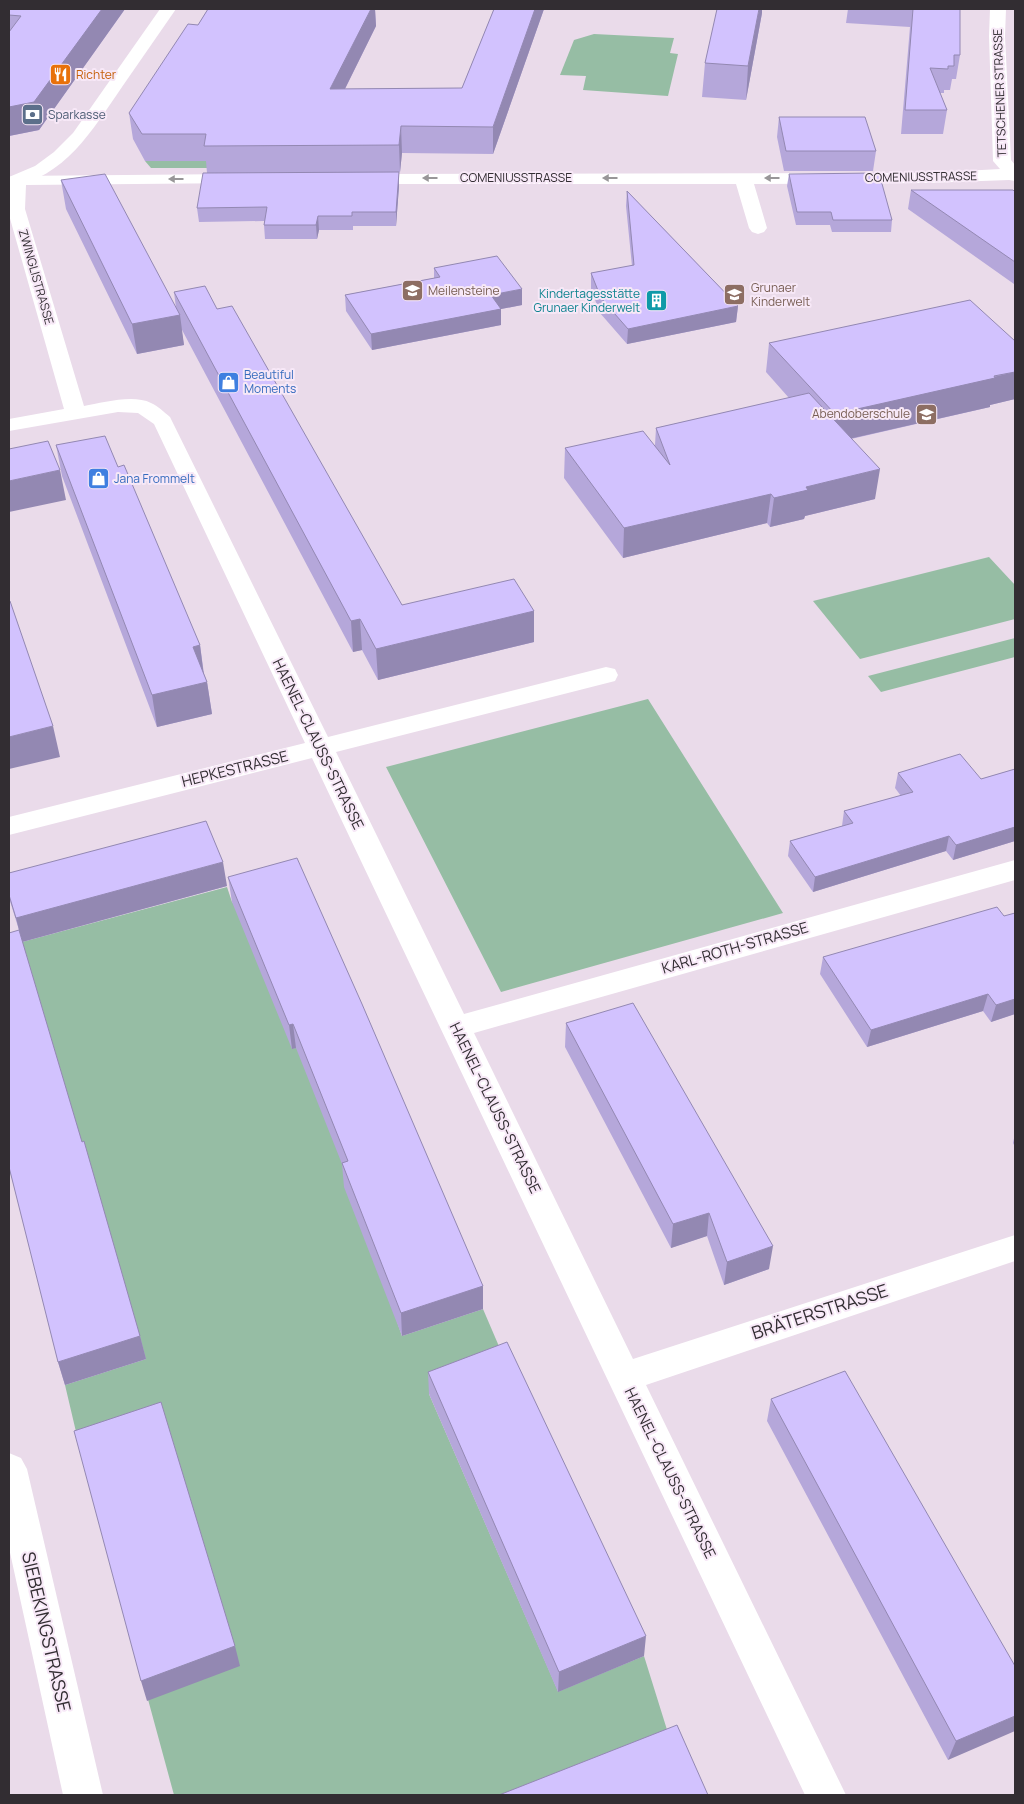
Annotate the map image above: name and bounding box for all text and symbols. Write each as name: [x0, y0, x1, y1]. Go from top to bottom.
street label: TETSCHENER STRASSE: [989, 28, 1010, 158]
restaurant icon: Richter: [48, 63, 72, 87]
place label: Richter: [76, 66, 117, 83]
bank icon: Sparkasse: [20, 103, 44, 127]
place label: Sparkasse: [48, 106, 106, 123]
street label: COMENIUSSTRASSE: [865, 167, 977, 186]
street label: COMENIUSSTRASSE: [460, 169, 572, 186]
one-way arrow: [421, 174, 437, 182]
one-way arrow: [601, 174, 617, 182]
one-way arrow: [764, 174, 780, 182]
one-way arrow: [168, 175, 184, 183]
street label: ZWINGLISTRASSE: [15, 227, 58, 327]
school or university icon: Meilensteine: [400, 279, 424, 303]
place label: Grunaer Kinderwelt: [751, 279, 810, 310]
place label: Meilensteine: [428, 282, 499, 299]
school or university icon: Grunaer Kinderwelt: [723, 283, 747, 307]
place label: Kindertagesstätte Grunaer Kinderwelt: [533, 285, 640, 316]
building icon: Kindertagesstätte Grunaer Kinderwelt: [644, 289, 668, 313]
place label: Beautiful Moments: [244, 366, 296, 397]
shop icon: Beautiful Moments: [216, 370, 240, 394]
school or university icon: Abendoberschule: [914, 402, 938, 426]
place label: Abendoberschule: [812, 405, 910, 422]
shop icon: Jana Frommelt: [86, 467, 110, 491]
place label: Jana Frommelt: [114, 470, 195, 487]
street label: HAENEL-CLAUSS-STRASSE: [268, 655, 369, 833]
street label: HEPKESTRASSE: [179, 745, 290, 792]
street label: KARL-ROTH-STRASSE: [659, 917, 811, 978]
street label: HAENEL-CLAUSS-STRASSE: [445, 1019, 546, 1197]
street label: BRÄTERSTRASSE: [748, 1278, 891, 1344]
street label: HAENEL-CLAUSS-STRASSE: [620, 1384, 721, 1562]
street label: SIEBEKINGSTRASSE: [17, 1549, 77, 1714]

